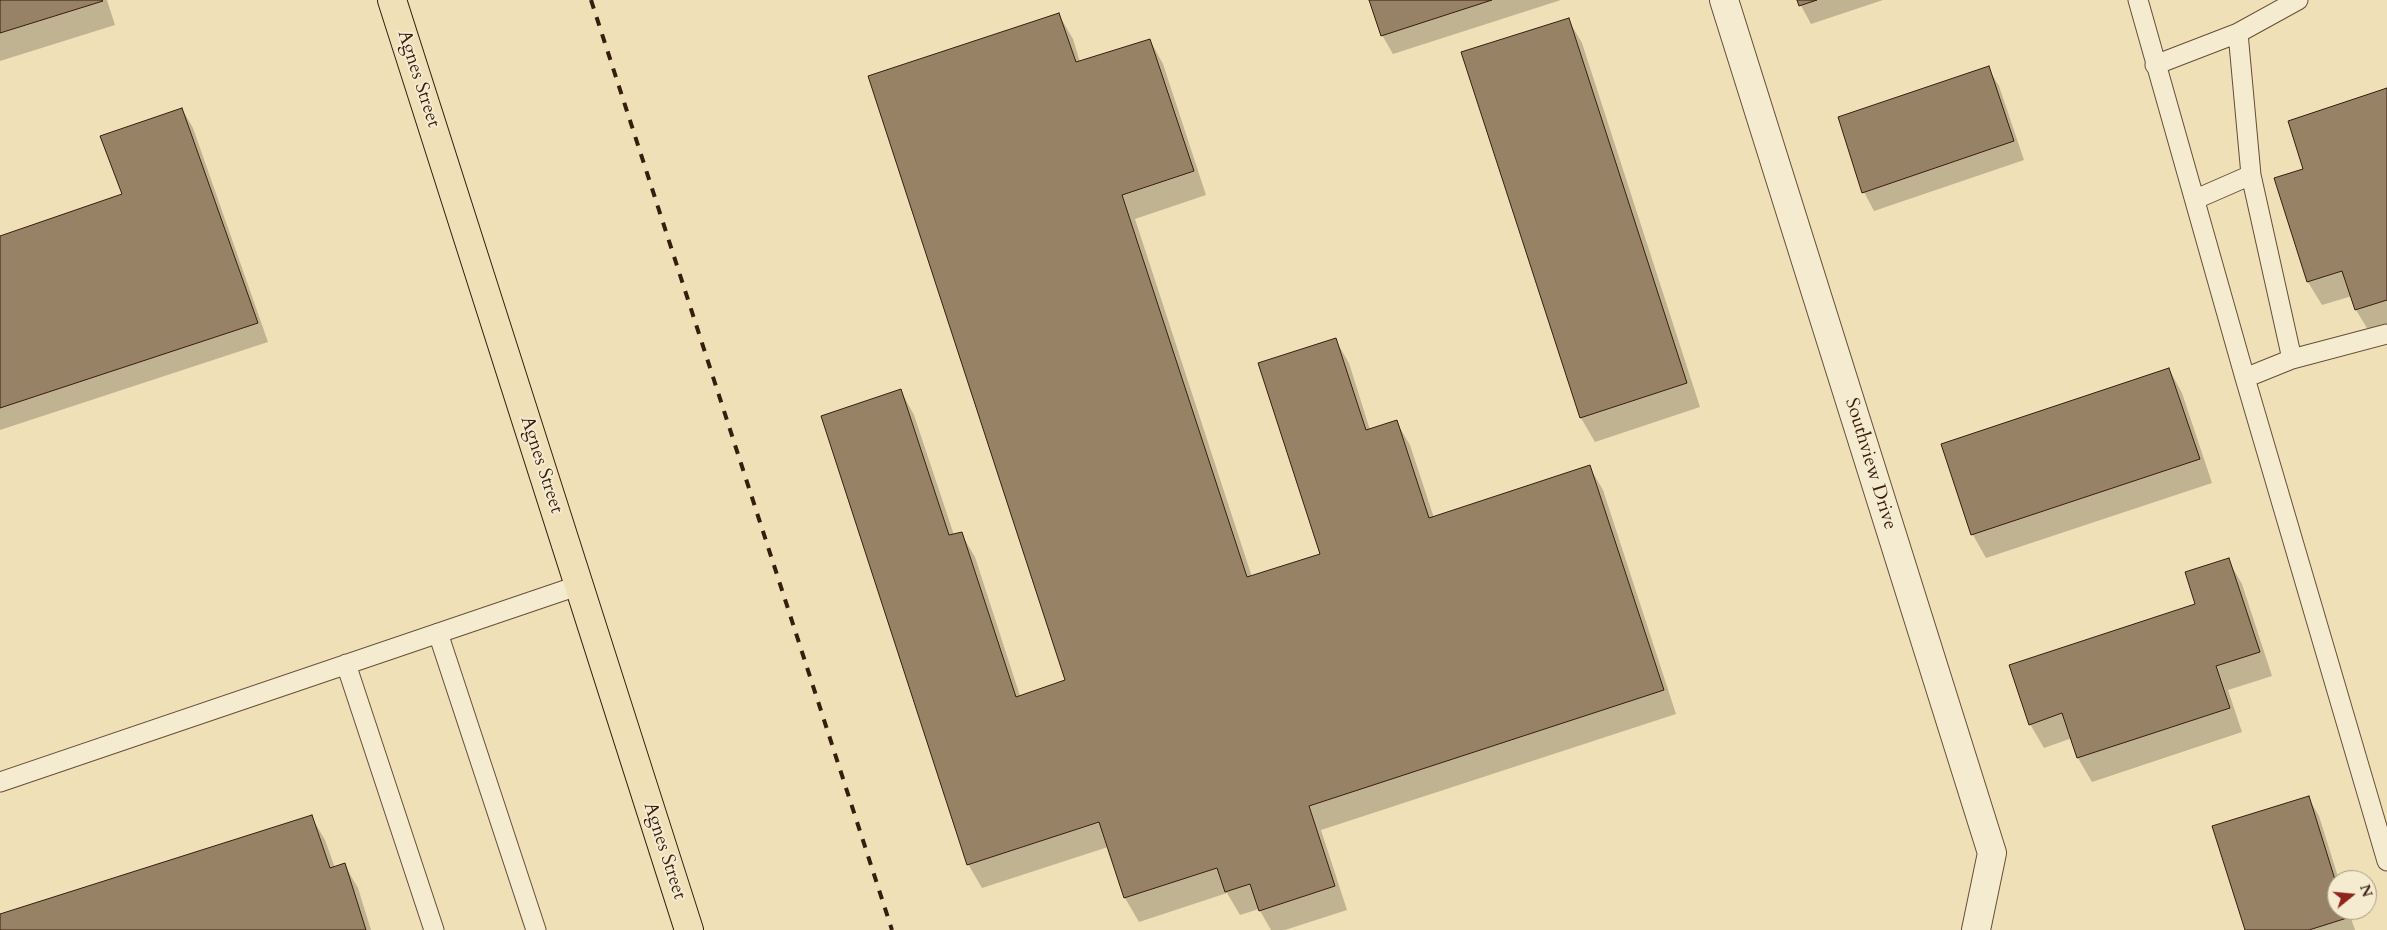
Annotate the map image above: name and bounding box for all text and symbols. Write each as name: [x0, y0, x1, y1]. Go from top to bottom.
street label: Agnes Street: [392, 28, 444, 130]
street label: Southview Drive: [1839, 395, 1901, 533]
street label: Agnes Street: [515, 414, 567, 516]
street label: Agnes Street: [638, 800, 690, 902]
north arrow: [2327, 870, 2377, 920]
text: N: [2355, 882, 2377, 899]

